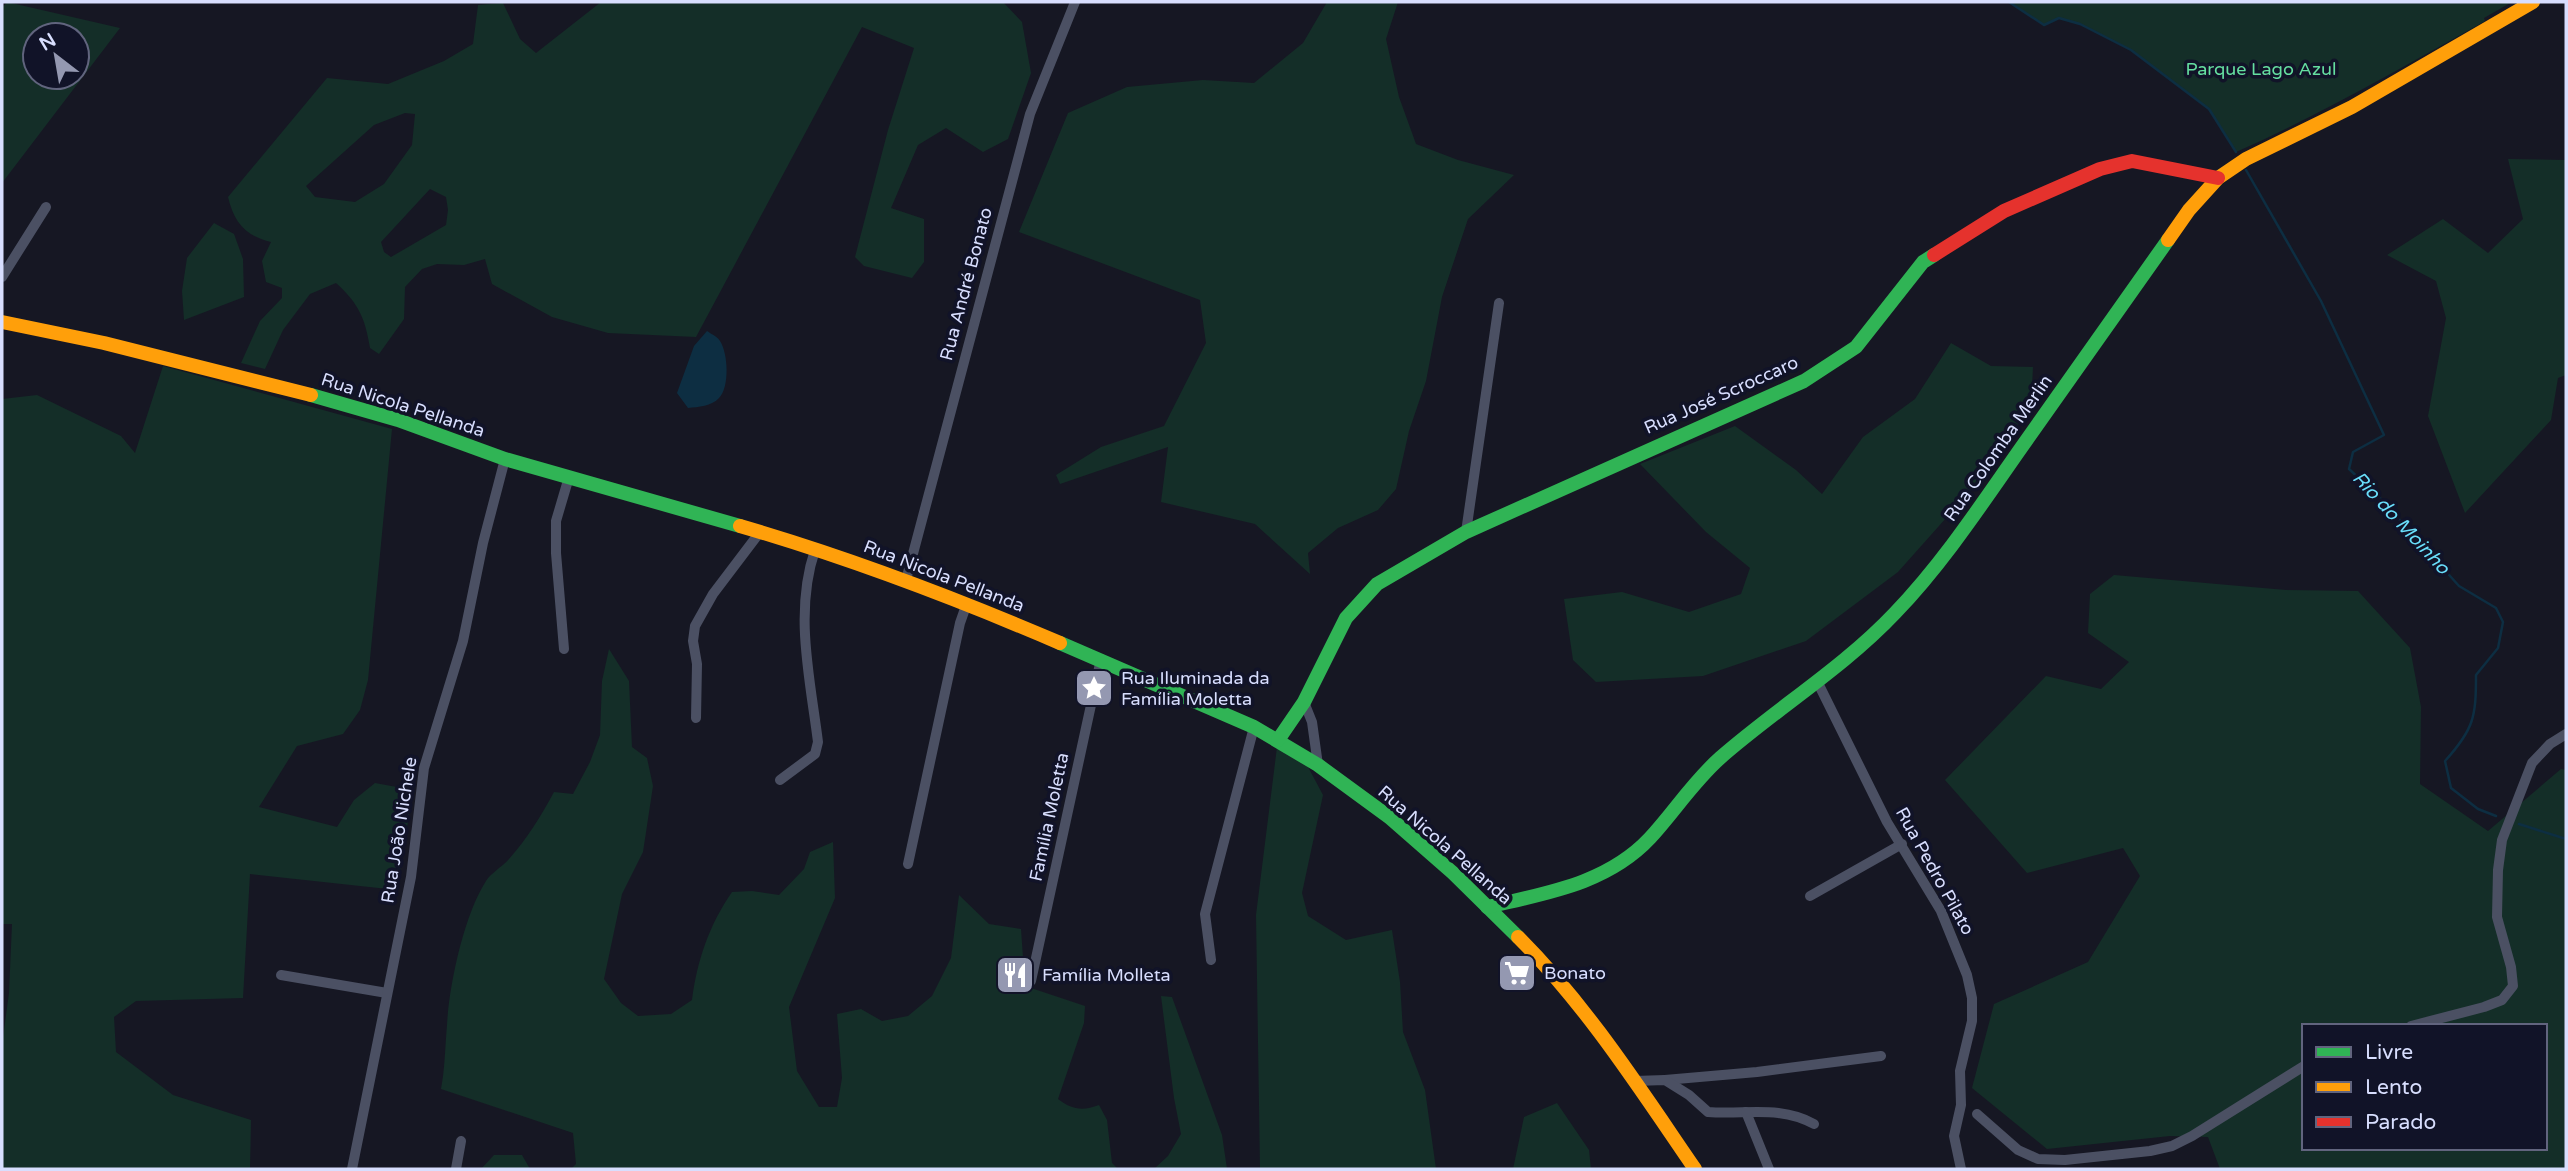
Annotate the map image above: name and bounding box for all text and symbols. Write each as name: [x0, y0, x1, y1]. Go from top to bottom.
north arrow: [21, 21, 91, 91]
text: N: [36, 29, 60, 56]
park label: Parque Lago Azul: [2186, 58, 2336, 80]
street label: Rua André Bonato: [935, 205, 997, 363]
street label: Rua José Scroccaro: [1640, 351, 1802, 439]
street label: Rua Nicola Pellanda: [318, 368, 488, 442]
street label: Rua Colomba Merlin: [1939, 370, 2057, 526]
water label: Rio do Moinho: [2348, 467, 2455, 580]
street label: Rua Nicola Pellanda: [860, 535, 1028, 617]
place icon: Rua Iluminada da Família Moletta: [1073, 667, 1115, 709]
place label: Rua Iluminada da Família Moletta: [1121, 667, 1270, 710]
street label: Família Moletta: [1025, 751, 1073, 883]
street label: Rua João Nichele: [377, 755, 421, 905]
street label: Rua Nicola Pellanda: [1373, 781, 1517, 909]
street label: Rua Pedro Pilato: [1891, 803, 1979, 939]
supermarket icon: Bonato: [1496, 952, 1538, 994]
restaurant icon: Família Molleta: [994, 954, 1036, 996]
place label: Bonato: [1544, 962, 1606, 984]
place label: Família Molleta: [1042, 964, 1171, 986]
legend: [2302, 1024, 2547, 1150]
text: Livre: [2365, 1040, 2413, 1065]
text: Lento: [2365, 1075, 2422, 1100]
text: Parado: [2365, 1110, 2436, 1135]

